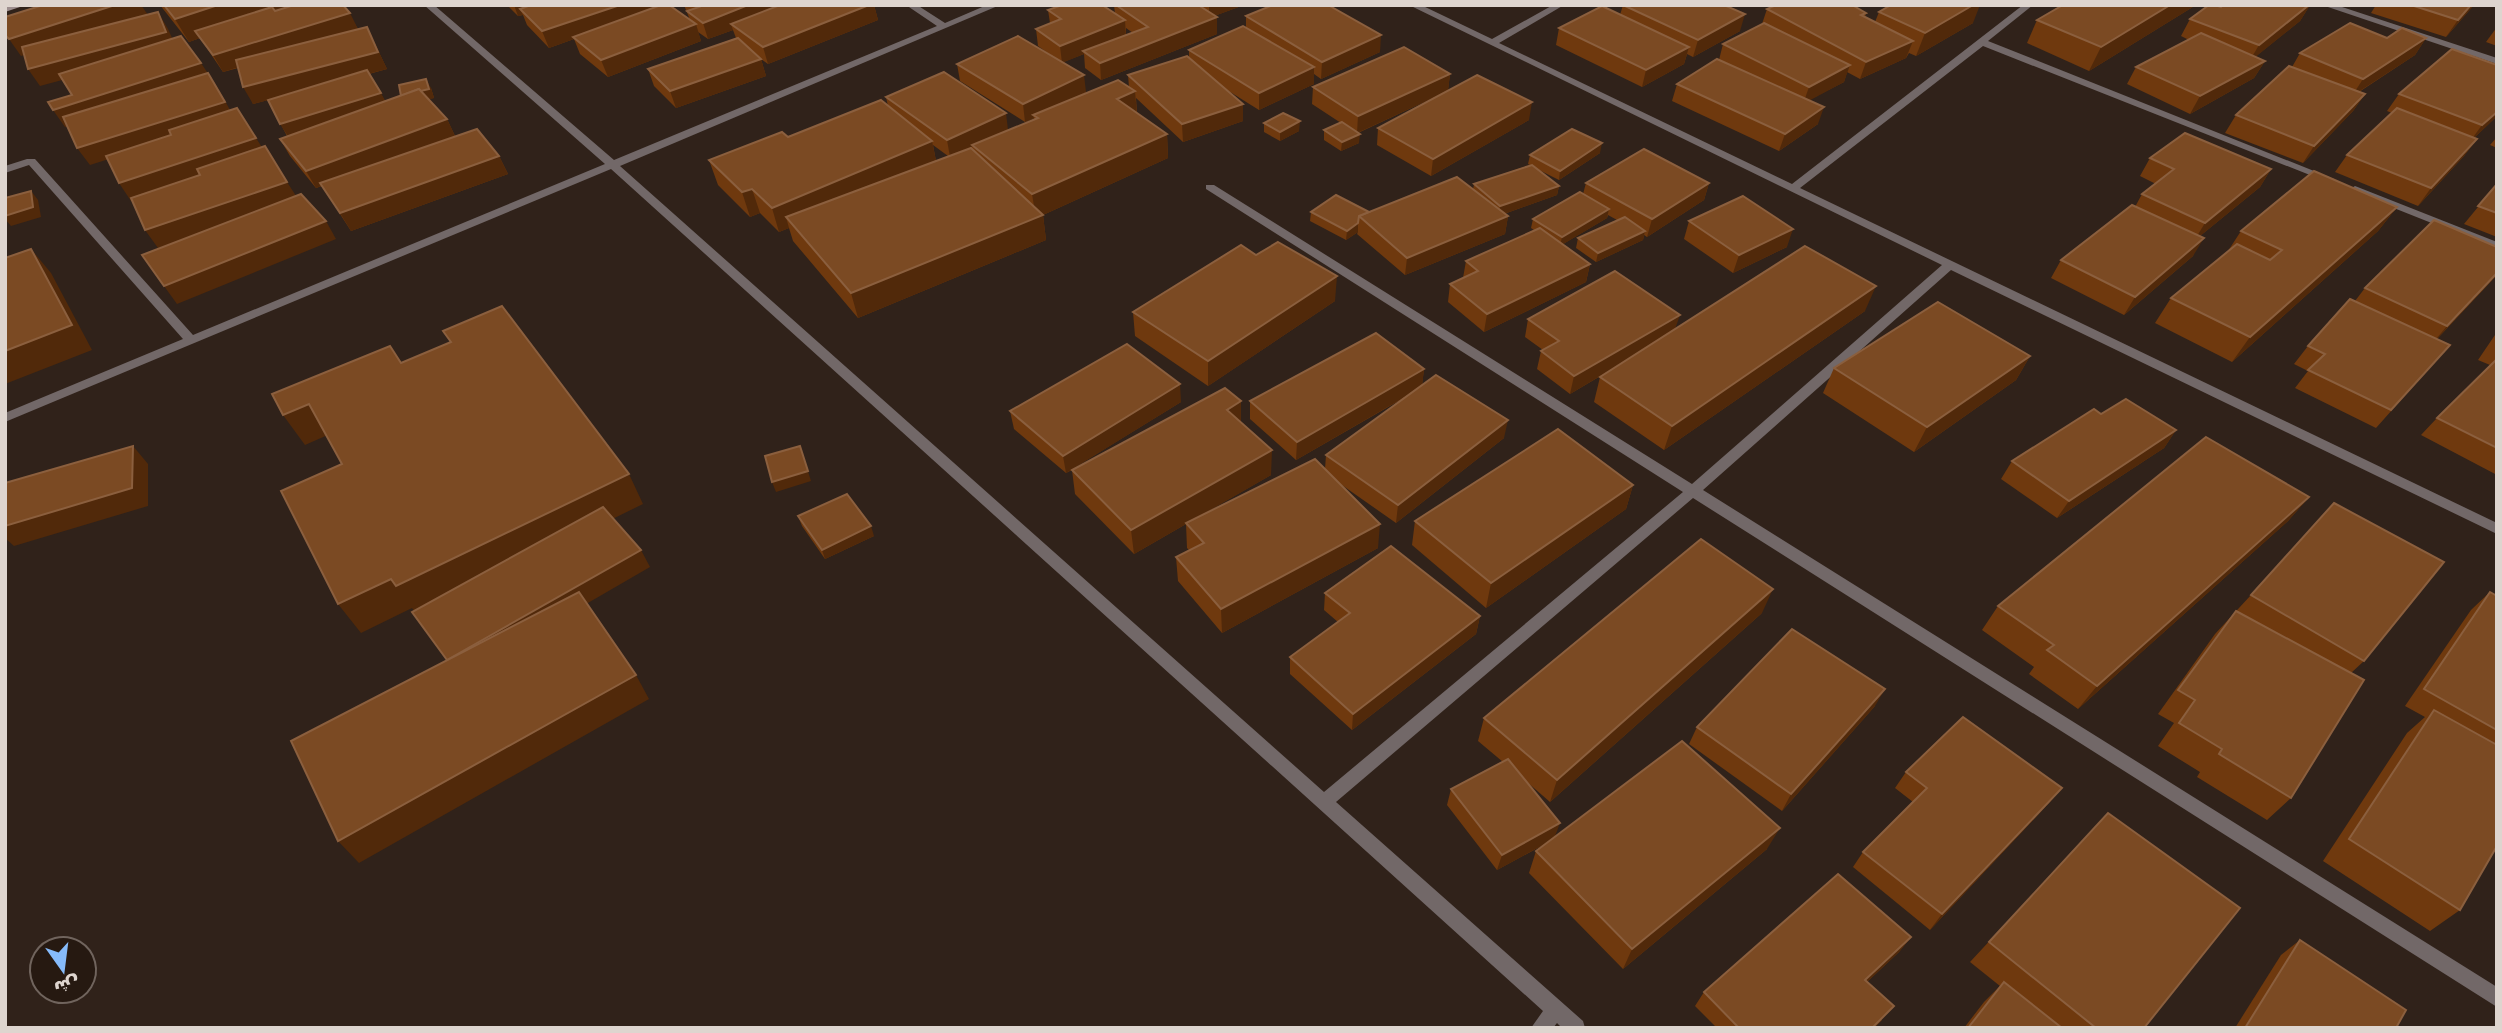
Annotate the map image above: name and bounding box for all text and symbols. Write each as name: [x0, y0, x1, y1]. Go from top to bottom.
north arrow: [28, 935, 98, 1005]
text: ش: [51, 972, 82, 1000]

